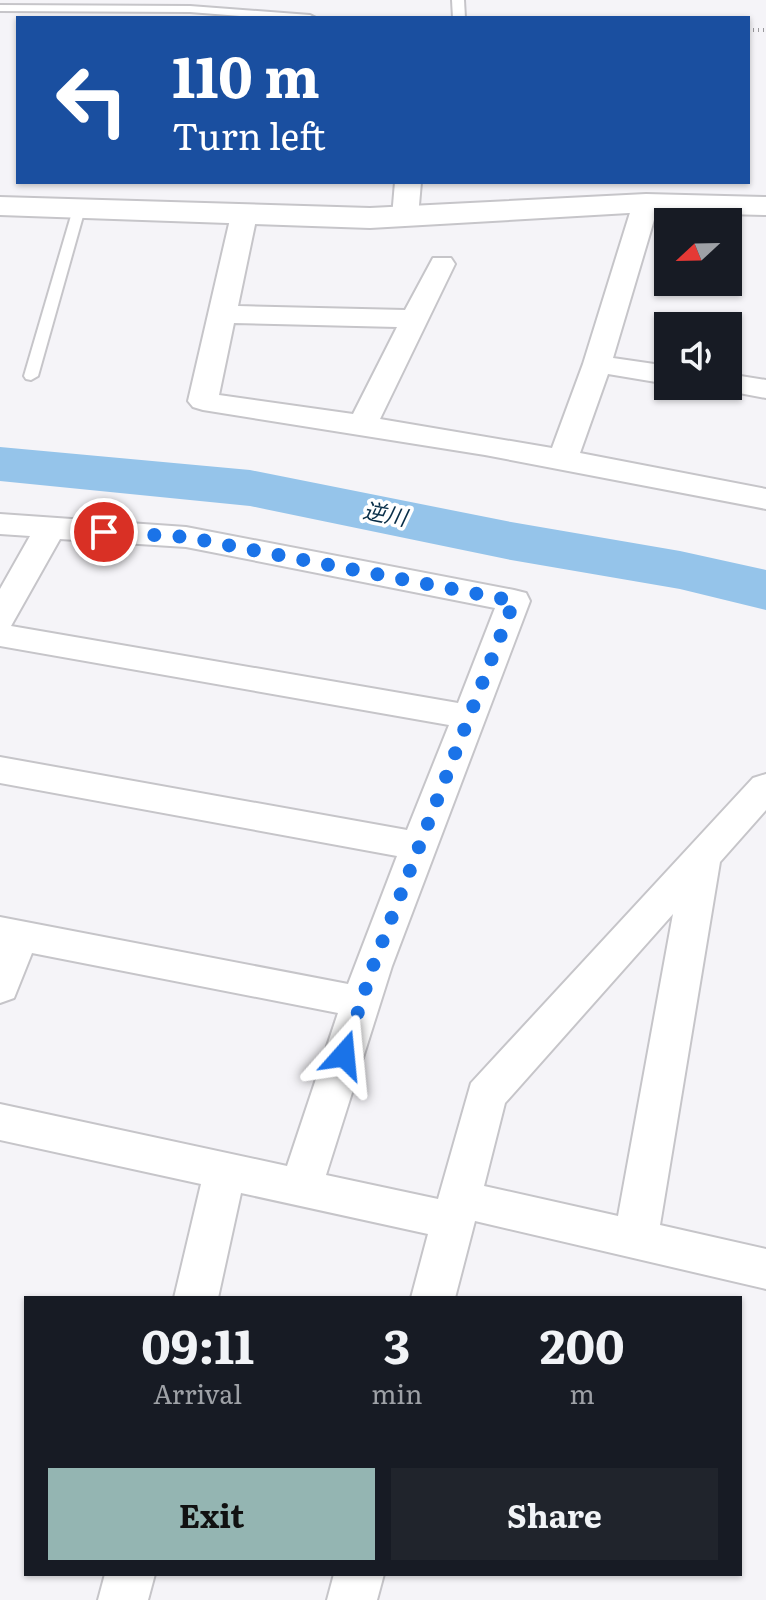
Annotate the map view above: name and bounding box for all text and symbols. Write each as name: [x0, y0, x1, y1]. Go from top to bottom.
text: 110 m: [172, 32, 320, 115]
icon: left: [40, 48, 144, 152]
text: Turn left: [172, 108, 326, 161]
north arrow: [654, 208, 742, 296]
map controls: [654, 208, 742, 400]
button: sound: [654, 312, 742, 400]
water label: 逆川: [361, 492, 412, 533]
pin: [70, 498, 138, 566]
icon: arrive: [82, 510, 126, 554]
position arrow: [302, 1013, 386, 1097]
text: 09:11: [141, 1308, 254, 1379]
text: 3: [384, 1308, 410, 1379]
text: 200: [540, 1308, 625, 1379]
text: Arrival: [153, 1373, 242, 1412]
text: min: [371, 1373, 422, 1412]
text: m: [570, 1373, 595, 1412]
button: Exit: [48, 1468, 375, 1560]
button: Share: [391, 1468, 718, 1560]

